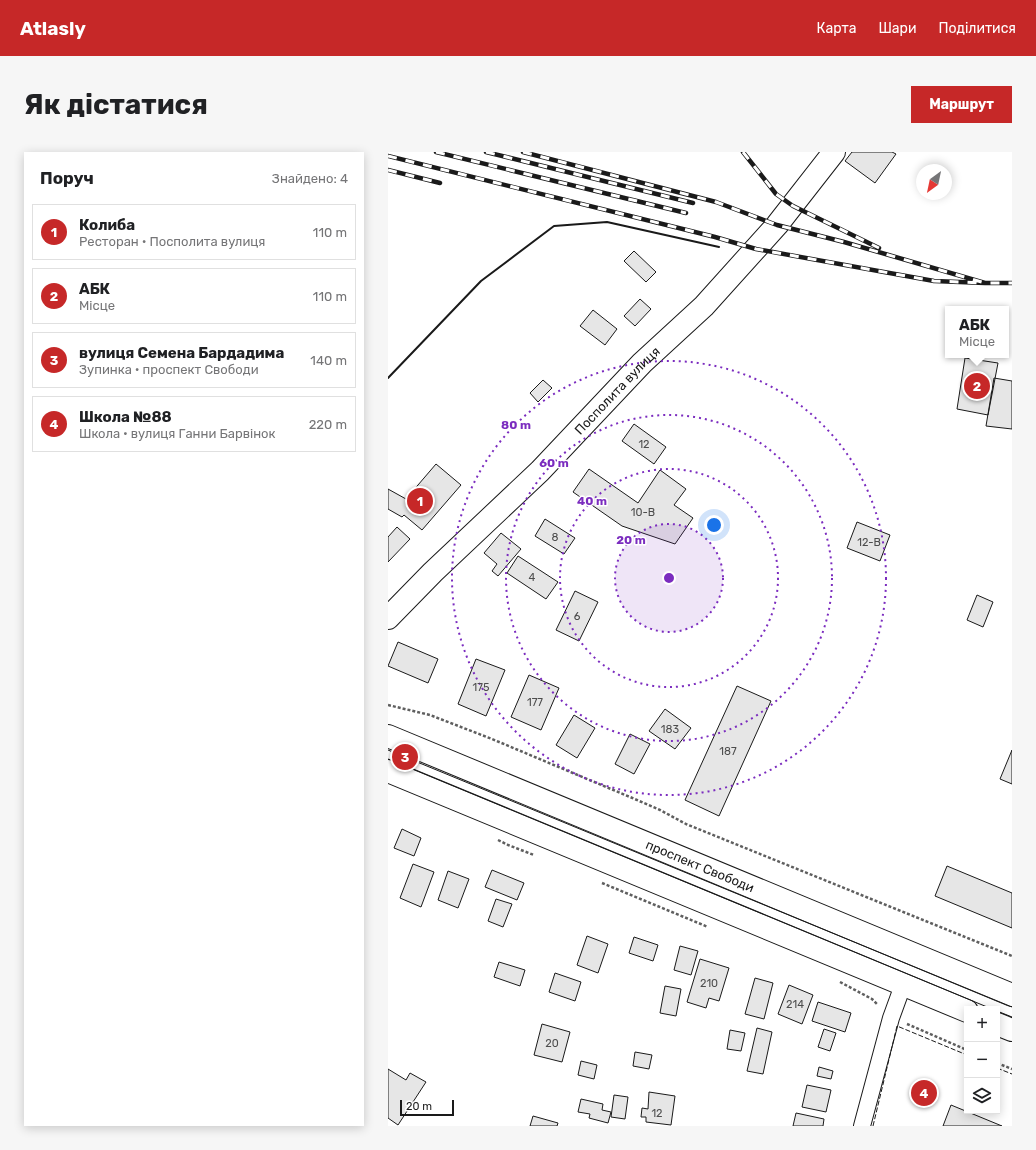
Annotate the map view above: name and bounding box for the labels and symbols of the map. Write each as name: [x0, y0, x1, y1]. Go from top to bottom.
north arrow: [916, 164, 952, 200]
street label: Посполита вулиця: [572, 344, 663, 438]
pin: 2: [964, 371, 990, 401]
text: 80 m: [501, 418, 531, 432]
house number: 12: [638, 438, 650, 451]
text: 60 m: [539, 456, 569, 470]
pin: 1: [407, 486, 433, 516]
text: 40 m: [577, 494, 607, 508]
house number: 10-В: [631, 506, 655, 519]
your location: [704, 515, 724, 535]
house number: 8: [552, 531, 559, 544]
text: 20 m: [616, 533, 646, 547]
house number: 12-В: [857, 536, 881, 549]
house number: 4: [529, 571, 536, 584]
centre of rings: [662, 571, 676, 585]
house number: 6: [574, 610, 581, 623]
house number: 175: [473, 681, 490, 694]
house number: 177: [527, 696, 543, 709]
house number: 183: [661, 723, 680, 736]
pin: 3: [392, 742, 418, 772]
house number: 187: [719, 745, 737, 758]
street label: проспект Свободи: [643, 837, 756, 895]
house number: 210: [700, 977, 718, 990]
house number: 214: [786, 998, 804, 1011]
house number: 20: [545, 1037, 559, 1050]
pin: 4: [911, 1078, 937, 1108]
scale bar: [400, 1098, 454, 1117]
house number: 12: [651, 1107, 663, 1120]

